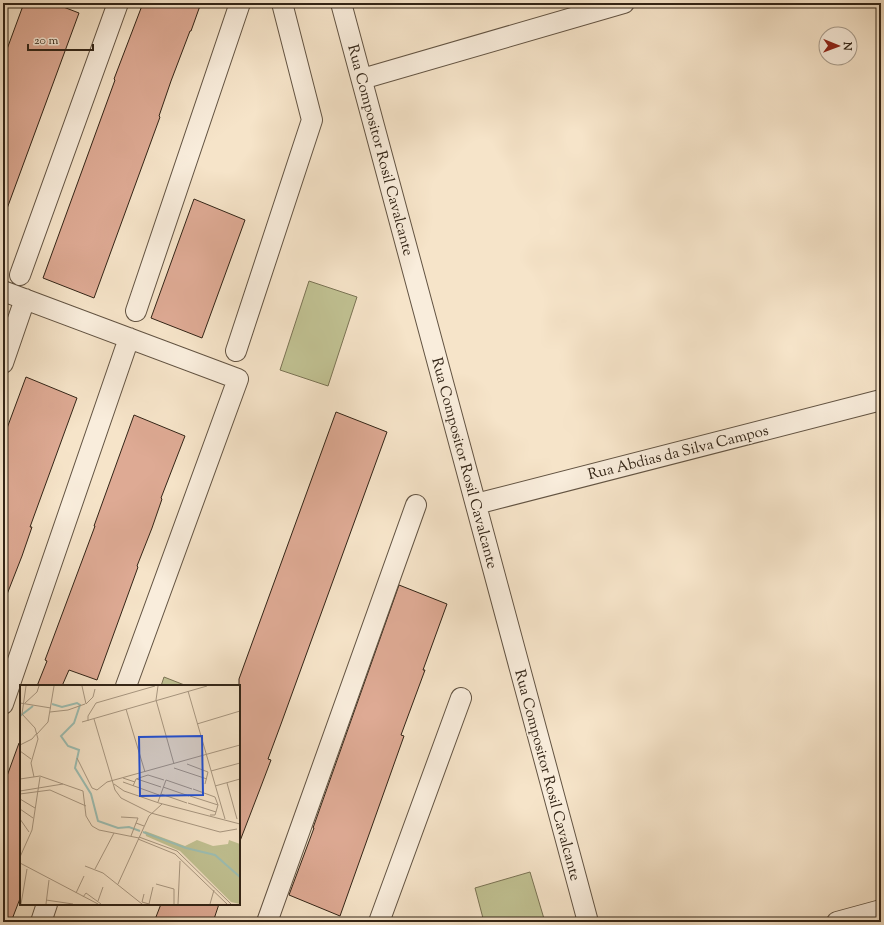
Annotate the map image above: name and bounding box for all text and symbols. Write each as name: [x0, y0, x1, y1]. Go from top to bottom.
scale bar: [28, 26, 93, 52]
north arrow: [818, 26, 858, 66]
text: 20 m: [34, 32, 59, 50]
text: N: [839, 41, 855, 51]
street label: Rua Compositor Rosil Cavalcante: [341, 42, 418, 258]
street label: Rua Compositor Rosil Cavalcante: [425, 355, 502, 571]
street label: Rua Abdias da Silva Campos: [586, 421, 771, 486]
street label: Rua Compositor Rosil Cavalcante: [508, 667, 585, 883]
inset map: [20, 685, 240, 905]

